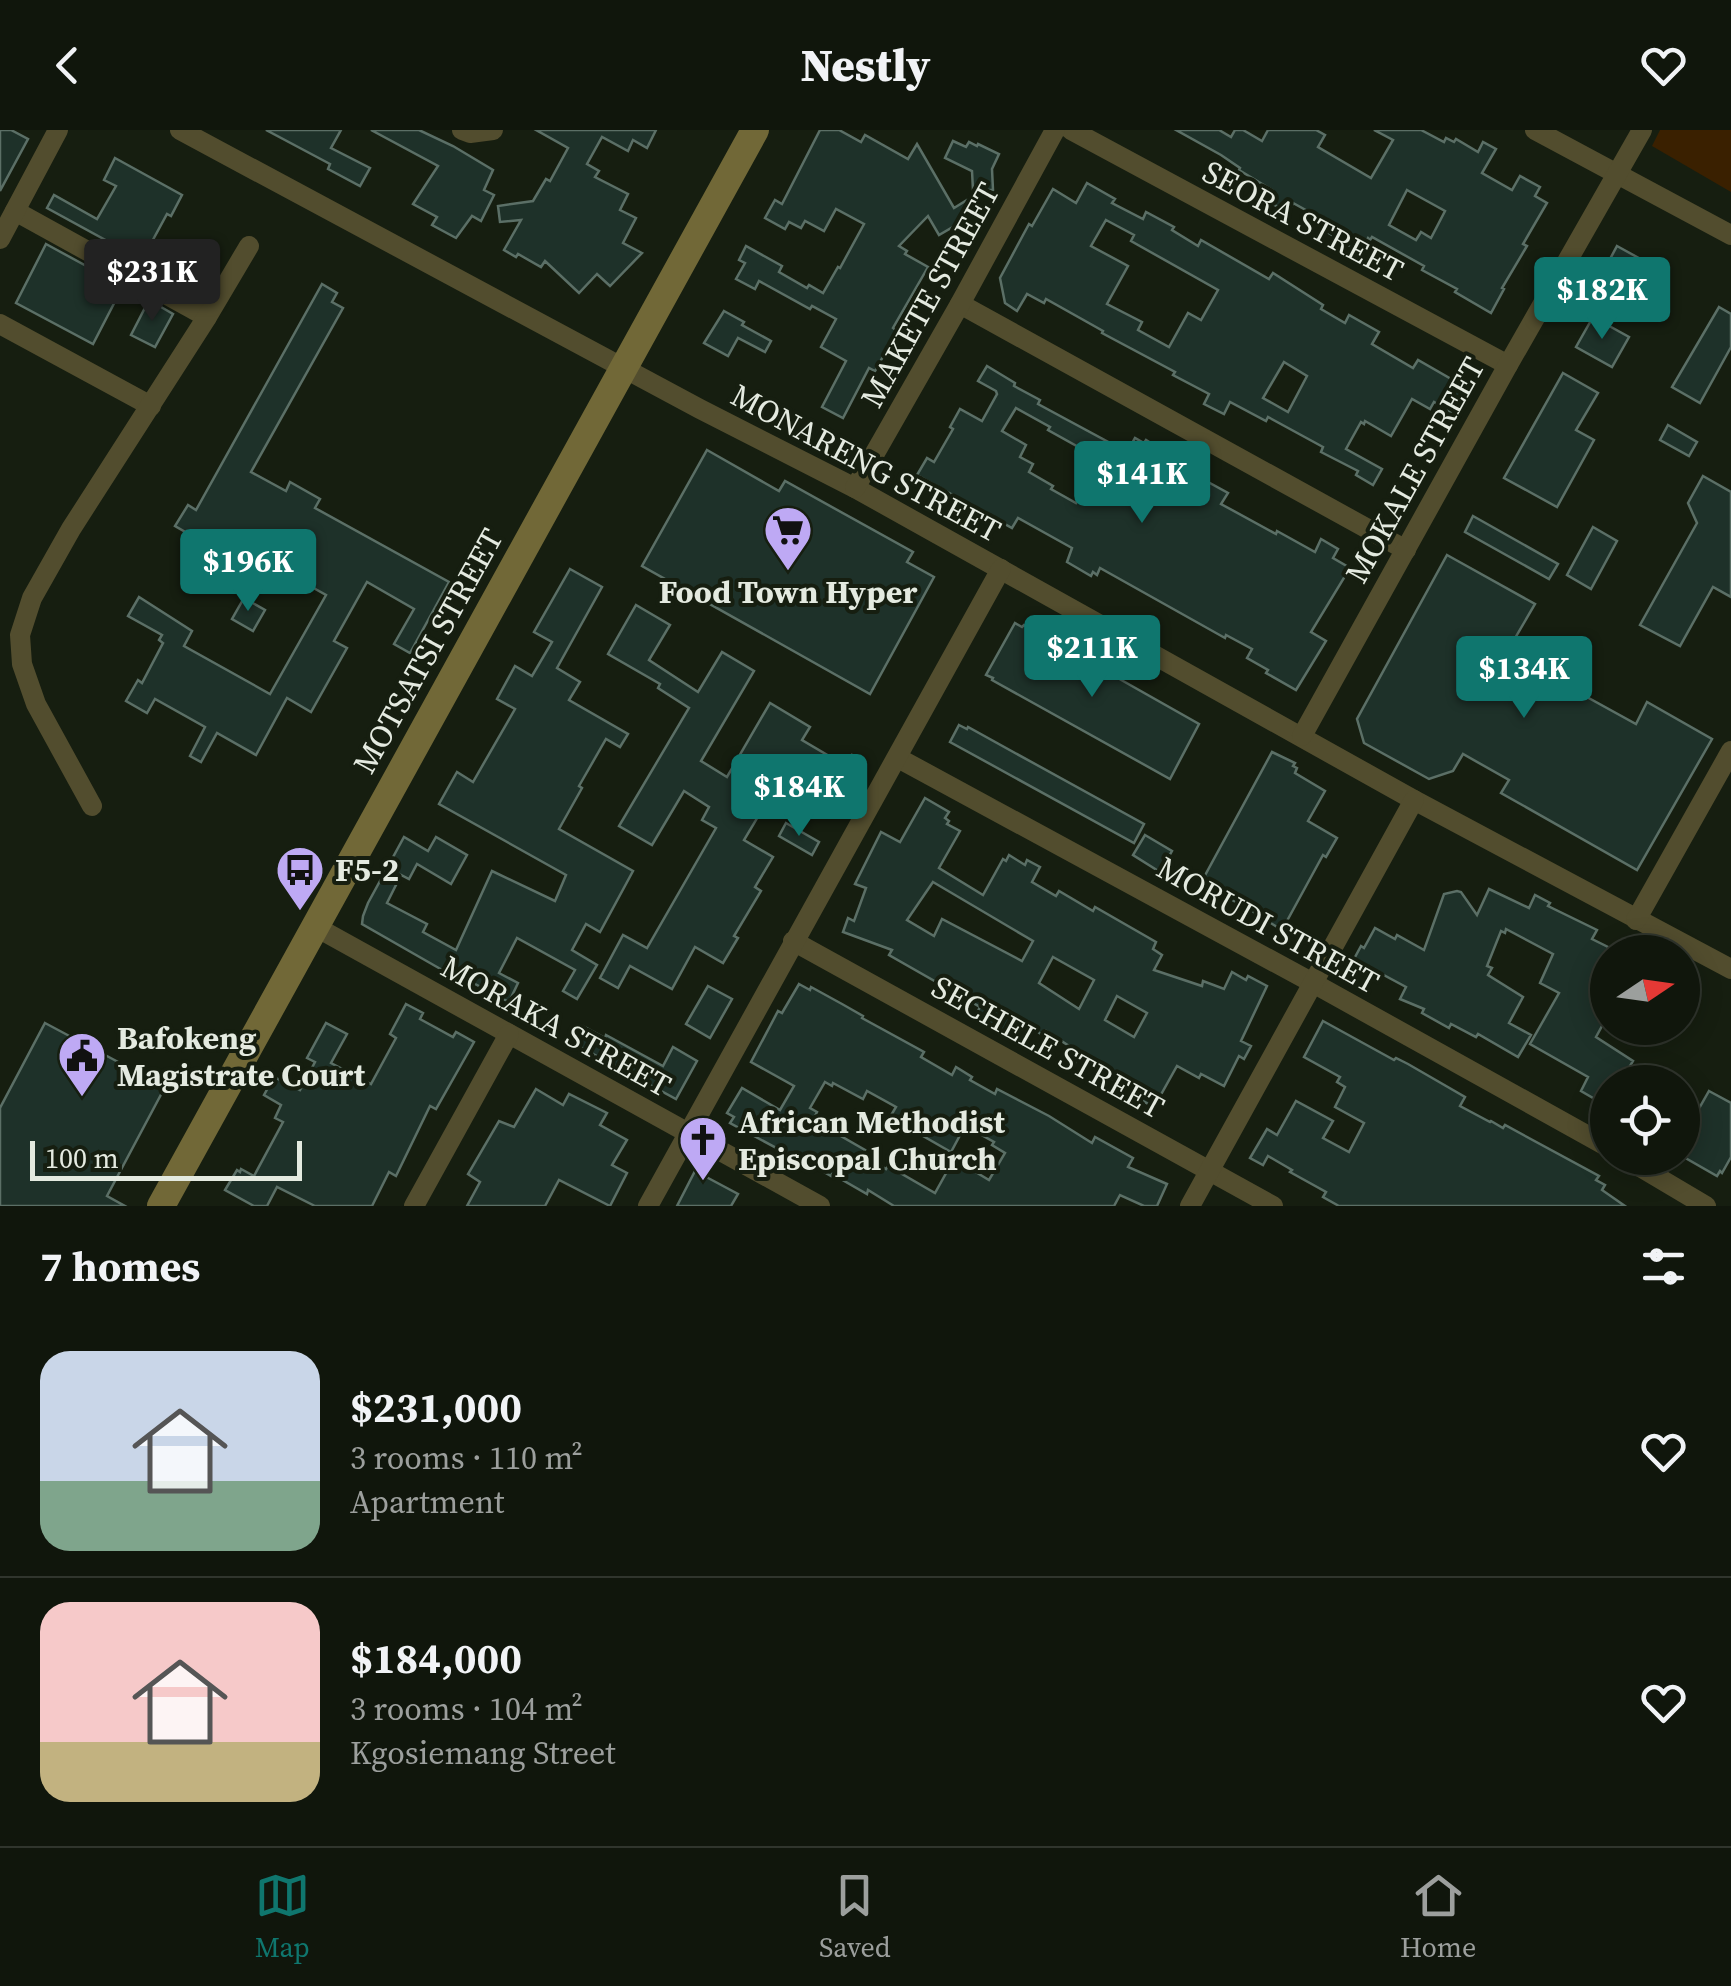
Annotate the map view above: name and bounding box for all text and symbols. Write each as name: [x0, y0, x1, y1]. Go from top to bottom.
text: Nestly: [801, 34, 930, 96]
icon: back: [40, 38, 95, 93]
icon: heart: [1636, 38, 1691, 93]
street label: SEORA STREET: [1195, 150, 1411, 292]
street label: MAKETE STREET: [850, 175, 1010, 415]
pin: $231K: [82, 239, 222, 324]
text: $231K: [106, 249, 198, 293]
pin: $182K: [1532, 257, 1672, 342]
text: $182K: [1556, 267, 1648, 311]
street label: MOKALE STREET: [1335, 349, 1495, 591]
street label: MONARENG STREET: [723, 373, 1009, 553]
pin: $141K: [1072, 441, 1212, 526]
text: $141K: [1096, 451, 1188, 495]
supermarket icon: Food Town Hyper: [762, 504, 814, 572]
street label: MOTSATSI STREET: [342, 521, 514, 781]
pin: $196K: [178, 529, 318, 614]
text: $196K: [202, 539, 294, 583]
place label: Food Town Hyper: [659, 570, 917, 614]
pin: $211K: [1022, 615, 1162, 700]
text: $211K: [1046, 625, 1138, 669]
pin: $134K: [1454, 636, 1594, 721]
text: $134K: [1478, 646, 1570, 690]
pin: $184K: [729, 754, 869, 839]
text: $184K: [753, 764, 845, 808]
bus stop icon: F5-2: [274, 844, 326, 912]
street label: MORUDI STREET: [1149, 846, 1387, 1004]
place label: F5-2: [335, 848, 399, 892]
north arrow: [1590, 935, 1700, 1045]
map controls: [1590, 935, 1700, 1175]
street label: MORAKA STREET: [433, 945, 679, 1107]
street label: SECHELE STREET: [924, 965, 1172, 1129]
place label: Bafokeng Magistrate Court: [117, 1016, 366, 1097]
public building icon: Bafokeng Magistrate Court: [56, 1030, 108, 1098]
button: locate: [1590, 1065, 1700, 1175]
place label: African Methodist Episcopal Church: [738, 1100, 1006, 1181]
church icon: African Methodist Episcopal Church: [677, 1114, 729, 1182]
scale bar: [30, 1136, 302, 1180]
text: 100 m: [45, 1139, 119, 1177]
text: 7 homes: [40, 1237, 200, 1295]
icon: filters: [1636, 1239, 1691, 1294]
text: $231,000: [350, 1378, 522, 1436]
icon: home: [120, 1391, 240, 1511]
icon: heart: [1636, 1424, 1691, 1479]
text: 3 rooms · 110 m²: [350, 1436, 583, 1480]
text: Apartment: [350, 1480, 504, 1524]
text: $184,000: [350, 1629, 522, 1687]
icon: home: [120, 1642, 240, 1762]
icon: heart: [1636, 1675, 1691, 1730]
text: 3 rooms · 104 m²: [350, 1687, 583, 1731]
text: Kgosiemang Street: [350, 1731, 616, 1775]
tab: Map: [255, 1868, 310, 1966]
tab: Saved: [819, 1868, 891, 1966]
tab: Home: [1400, 1868, 1476, 1966]

